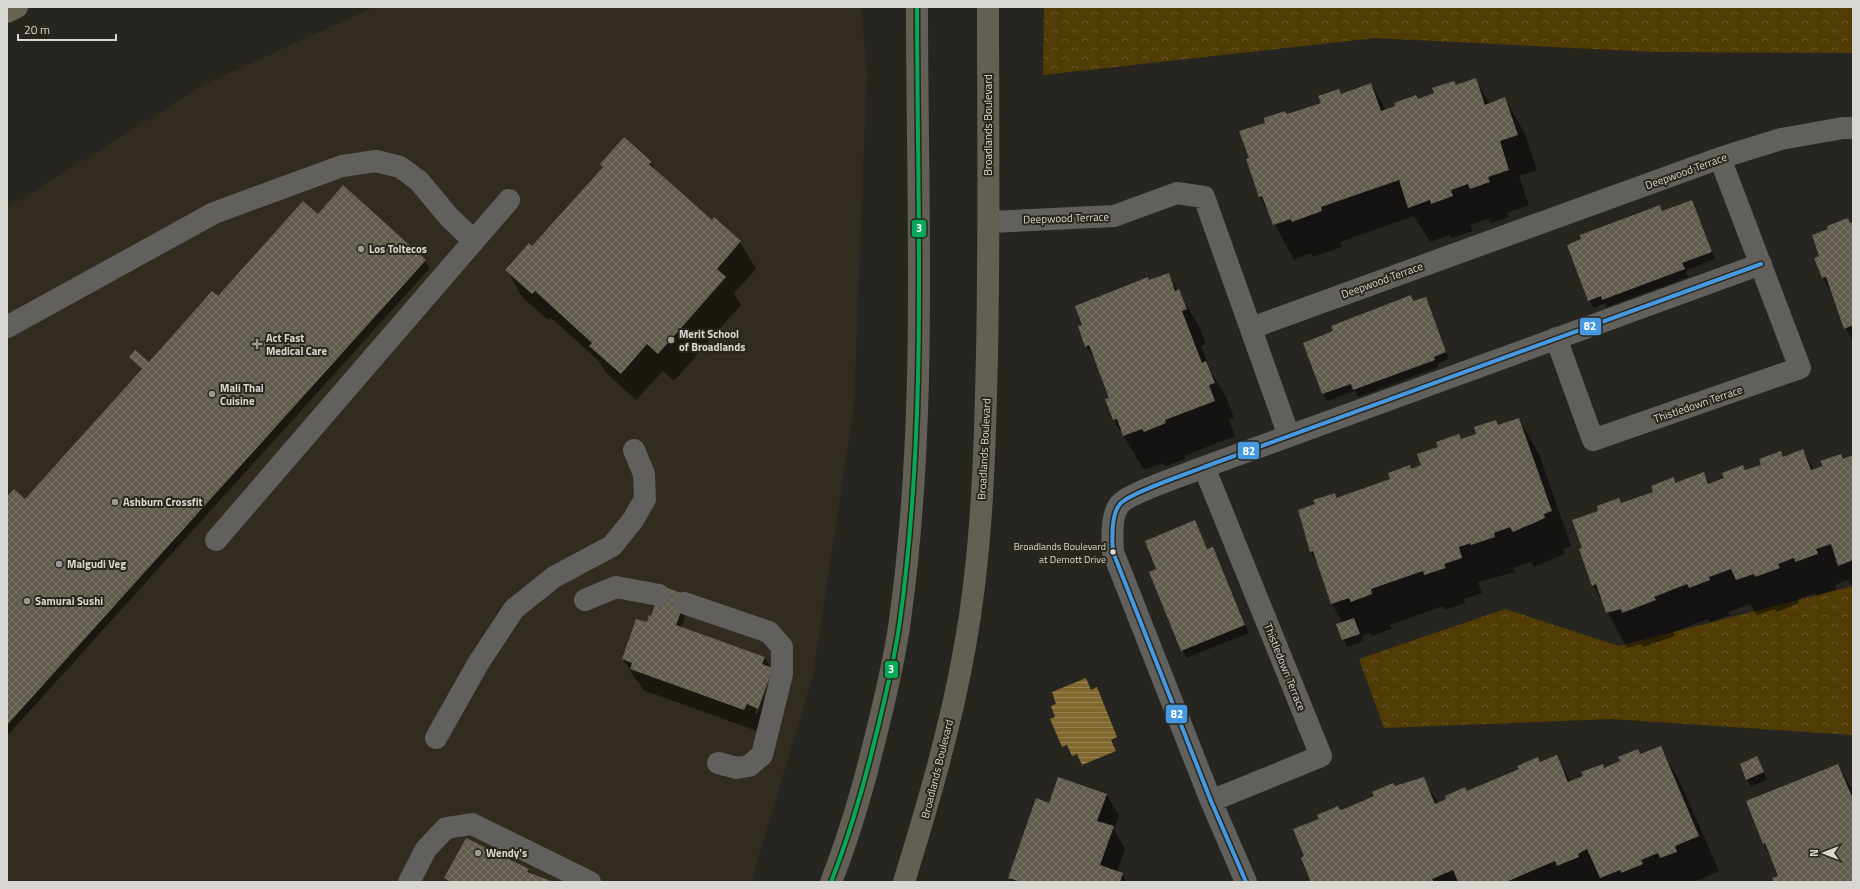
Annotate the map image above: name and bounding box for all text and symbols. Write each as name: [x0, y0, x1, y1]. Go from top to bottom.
scale bar: [18, 16, 116, 42]
text: 20 m: [24, 20, 50, 39]
street label: Broadlands Boulevard: [980, 74, 996, 176]
street label: Deepwood Terrace: [1643, 149, 1729, 193]
street label: Deepwood Terrace: [1023, 208, 1110, 227]
line badge: 3: [911, 219, 927, 238]
text: 3: [916, 220, 922, 236]
place label: Los Toltecos: [369, 241, 427, 257]
marker: Los Toltecos: [356, 244, 366, 254]
street label: Deepwood Terrace: [1339, 258, 1425, 302]
line badge: 82: [1579, 317, 1602, 336]
text: 82: [1584, 318, 1596, 334]
place label: Merit School of Broadlands: [679, 326, 745, 355]
place label: Act Fast Medical Care: [266, 330, 327, 359]
marker: Merit School of Broadlands: [666, 335, 676, 345]
marker: Act Fast Medical Care: [251, 338, 263, 350]
place label: Mali Thai Cuisine: [220, 380, 264, 409]
street label: Thistledown Terrace: [1651, 381, 1745, 427]
marker: Mali Thai Cuisine: [207, 389, 217, 399]
street label: Broadlands Boulevard: [973, 398, 995, 500]
line badge: 82: [1237, 441, 1260, 460]
text: 82: [1243, 443, 1255, 459]
place label: Ashburn Crossfit: [123, 494, 203, 510]
marker: Ashburn Crossfit: [110, 497, 120, 507]
place label: Broadlands Boulevard at Demott Drive: [1014, 539, 1106, 567]
marker: Broadlands Boulevard at Demott Drive: [1108, 547, 1118, 557]
place label: Malgudi Veg: [67, 556, 126, 572]
marker: Malgudi Veg: [54, 559, 64, 569]
place label: Samurai Sushi: [35, 593, 103, 609]
marker: Samurai Sushi: [22, 596, 32, 606]
street label: Thistledown Terrace: [1260, 621, 1310, 714]
line badge: 3: [884, 660, 899, 679]
text: 3: [888, 661, 894, 677]
line badge: 82: [1165, 704, 1188, 724]
text: 82: [1171, 706, 1183, 722]
street label: Broadlands Boulevard: [917, 718, 957, 820]
north arrow: [1804, 833, 1844, 873]
place label: Wendy's: [486, 845, 527, 861]
marker: Wendy's: [473, 848, 483, 858]
text: N: [1806, 849, 1822, 857]

